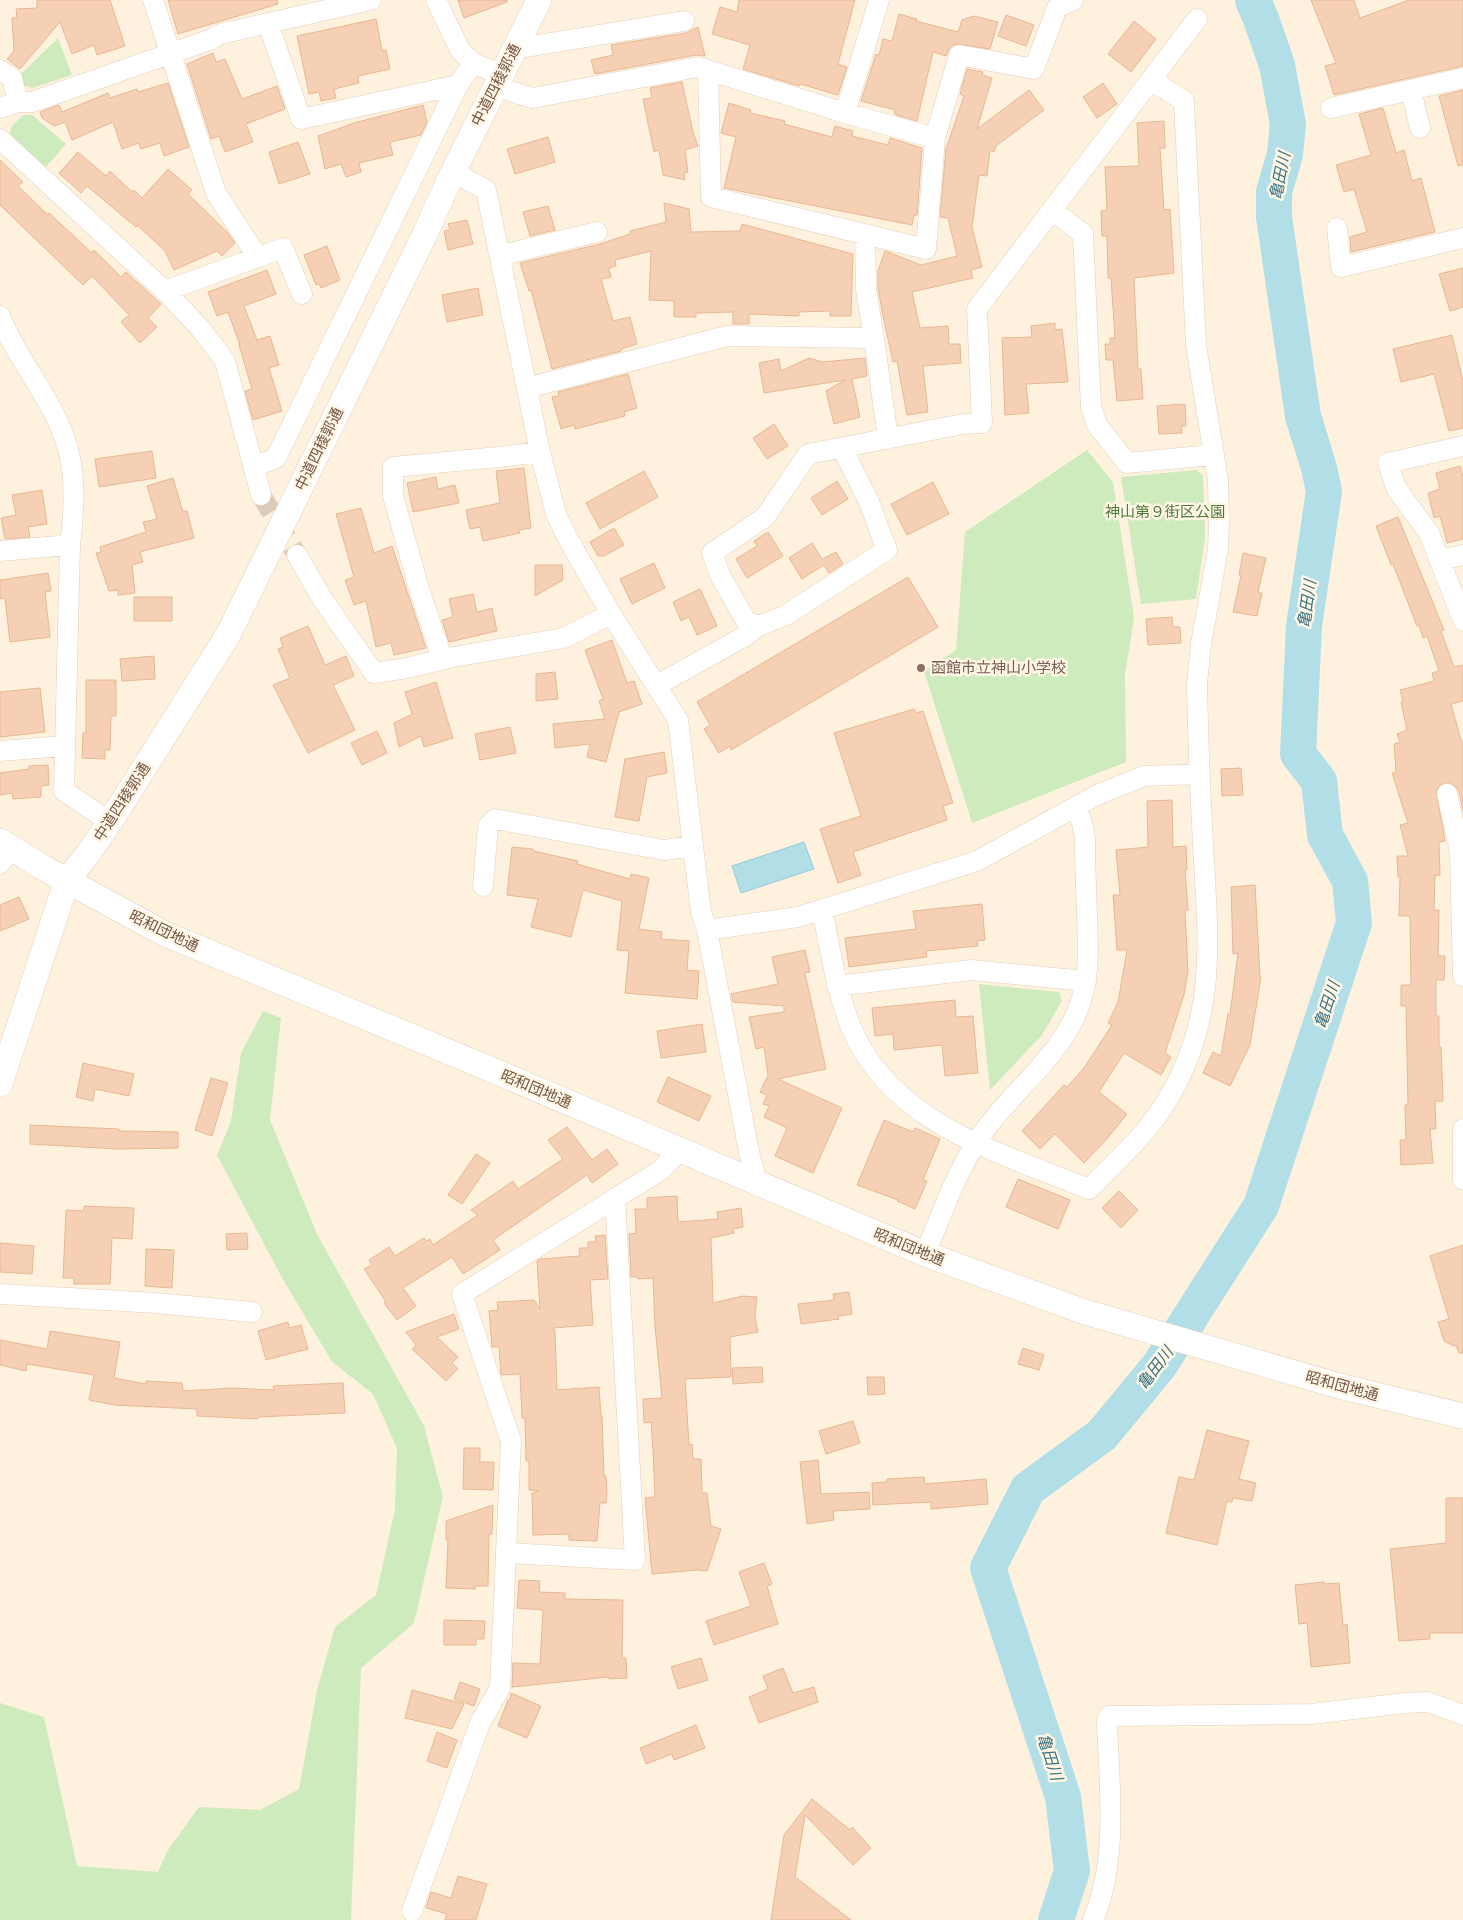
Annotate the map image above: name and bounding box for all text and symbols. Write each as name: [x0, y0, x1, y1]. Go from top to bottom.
street label: 中道四稜郭通: [468, 41, 524, 129]
water label: 亀田川: [1266, 149, 1294, 201]
street label: 中道四稜郭通: [291, 405, 347, 493]
park label: 神山第９街区公園: [1105, 503, 1225, 521]
water label: 亀田川: [1294, 577, 1320, 629]
place label: 函館市立神山小学校: [931, 659, 1066, 677]
marker: 函館市立神山小学校: [915, 662, 927, 674]
street label: 中道四稜郭通: [90, 759, 154, 845]
street label: 昭和団地通: [126, 906, 202, 956]
water label: 亀田川: [1311, 977, 1344, 1031]
street label: 昭和団地通: [498, 1066, 574, 1112]
street label: 昭和団地通: [871, 1225, 947, 1269]
water label: 亀田川: [1133, 1342, 1178, 1393]
street label: 昭和団地通: [1303, 1368, 1381, 1404]
water label: 亀田川: [1034, 1731, 1067, 1785]

